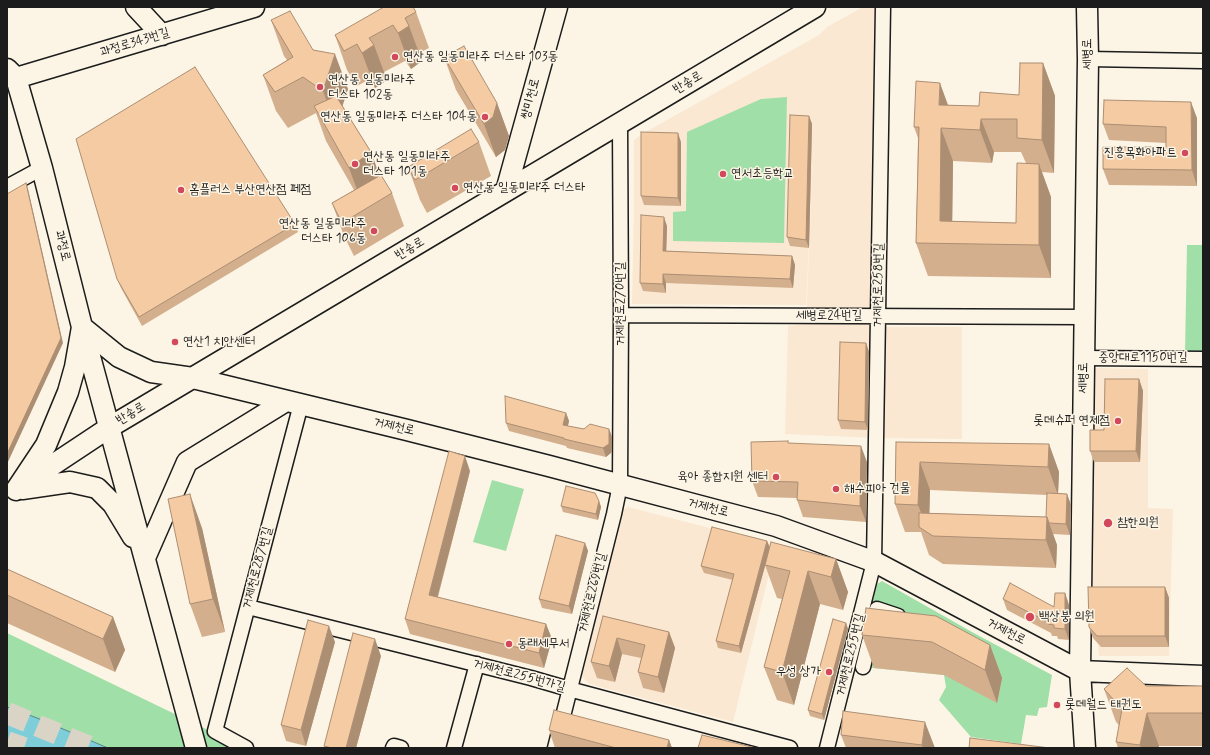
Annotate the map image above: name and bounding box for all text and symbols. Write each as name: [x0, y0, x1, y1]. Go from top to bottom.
street label: 과정로343번길: [98, 25, 172, 61]
street label: 세병로: [1080, 38, 1096, 70]
place label: 연산동 일동미라주 더스타 103동: [403, 49, 558, 65]
marker: 연산동 일동미라주 더스타 103동: [390, 52, 400, 62]
street label: 반송로: [671, 68, 705, 98]
place label: 연산동 일동미라주 더스타 102동: [328, 72, 415, 103]
street label: 쌍미천로: [518, 77, 544, 121]
marker: 연산동 일동미라주 더스타 102동: [315, 82, 325, 92]
place label: 연산동 일동미라주 더스타 104동: [320, 109, 477, 125]
marker: 연산동 일동미라주 더스타 104동: [480, 112, 490, 122]
place label: 진흥목화아파트: [1104, 145, 1177, 161]
marker: 진흥목화아파트: [1180, 148, 1190, 158]
place label: 연산동 일동미라주 더스타 101동: [363, 149, 450, 180]
marker: 연산동 일동미라주 더스타 101동: [350, 159, 360, 169]
place label: 연서초등학교: [731, 166, 794, 182]
marker: 연서초등학교: [718, 169, 728, 179]
place label: 연산동 일동미라주 더스타: [463, 180, 585, 196]
place label: 홈플러스 부산연산점 페점: [189, 182, 311, 198]
marker: 연산동 일동미라주 더스타: [450, 183, 460, 193]
marker: 홈플러스 부산연산점 페점: [176, 185, 186, 195]
place label: 연산동 일동미라주 더스타 106동: [279, 216, 366, 247]
marker: 연산동 일동미라주 더스타 106동: [369, 226, 379, 236]
street label: 과정로: [51, 229, 73, 263]
street label: 반송로: [393, 234, 427, 264]
street label: 거제천로258번길: [870, 243, 888, 327]
street label: 거제천로270번길: [613, 262, 629, 346]
street label: 세병로24번길: [796, 308, 862, 324]
place label: 연산1 치안센터: [183, 334, 255, 350]
marker: 연산1 치안센터: [170, 337, 180, 347]
street label: 중앙대로1150번길: [1098, 350, 1188, 366]
street label: 세병로: [1076, 362, 1092, 394]
street label: 반송로: [114, 399, 148, 429]
place label: 롯데슈퍼 연제점: [1033, 413, 1110, 429]
street label: 거제천로: [372, 415, 416, 439]
marker: 롯데슈퍼 연제점: [1113, 416, 1123, 426]
place label: 육아 종합지원 센터: [677, 469, 768, 485]
marker: 육아 종합지원 센터: [771, 472, 781, 482]
place label: 해수피아 건물: [844, 481, 910, 497]
marker: 해수피아 건물: [831, 484, 841, 494]
street label: 거제천로: [686, 495, 730, 521]
place label: 참한의원: [1117, 515, 1159, 531]
marker: 참한의원: [1102, 517, 1114, 529]
street label: 거제천로287번길: [240, 525, 276, 611]
street label: 거제천로269번길: [575, 551, 611, 635]
place label: 백상붕 의원: [1039, 609, 1095, 625]
marker: 백상붕 의원: [1024, 611, 1036, 623]
street label: 거제천로255번길: [833, 612, 869, 698]
street label: 거제천로: [984, 615, 1028, 649]
place label: 동래세무서: [517, 636, 569, 652]
marker: 동래세무서: [504, 639, 514, 649]
street label: 거제천로255번가길: [471, 656, 567, 696]
place label: 우성 상가: [776, 664, 821, 680]
marker: 우성 상가: [824, 667, 834, 677]
place label: 롯데월드 태권도: [1065, 697, 1142, 713]
marker: 롯데월드 태권도: [1052, 700, 1062, 710]

